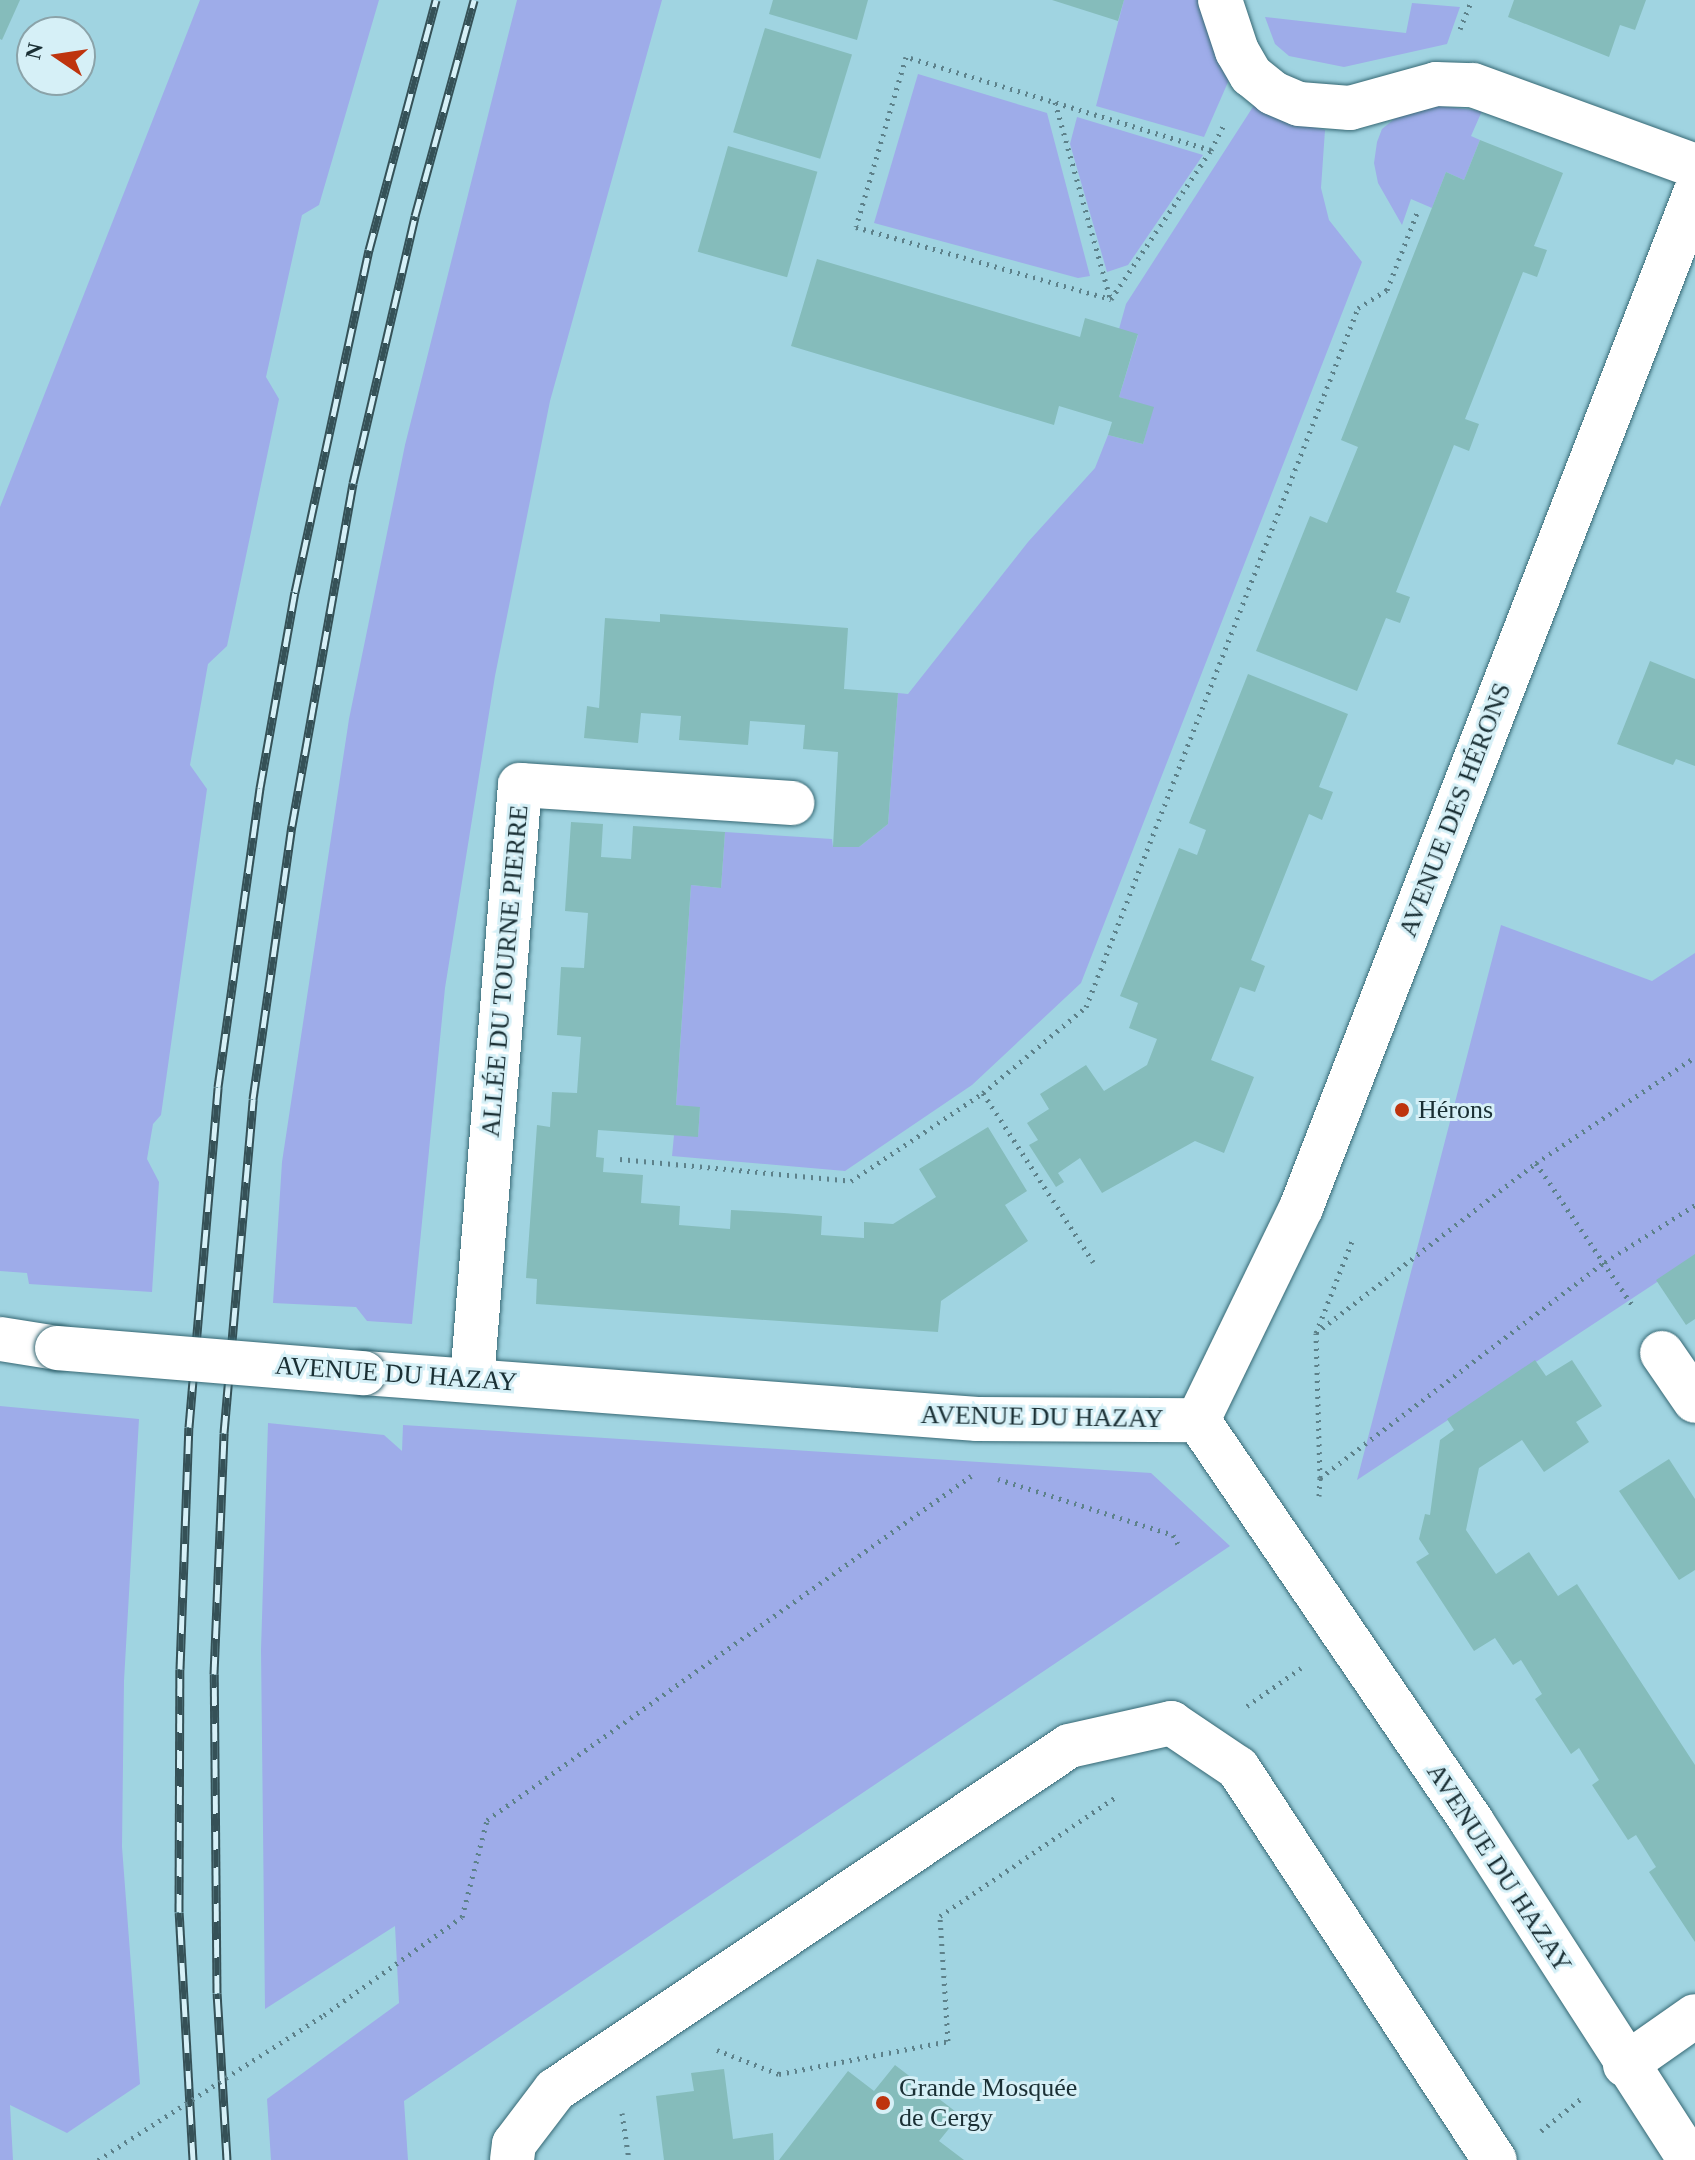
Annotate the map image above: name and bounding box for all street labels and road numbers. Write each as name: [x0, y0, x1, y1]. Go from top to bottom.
street label: AVENUE DES HÉRONS: [1392, 679, 1518, 941]
street label: ALLÉE DU TOURNE PIERRE: [475, 803, 535, 1139]
street label: AVENUE DU HAZAY: [274, 1350, 518, 1398]
street label: AVENUE DU HAZAY: [920, 1399, 1164, 1435]
street label: AVENUE DU HAZAY: [1420, 1758, 1578, 1978]

